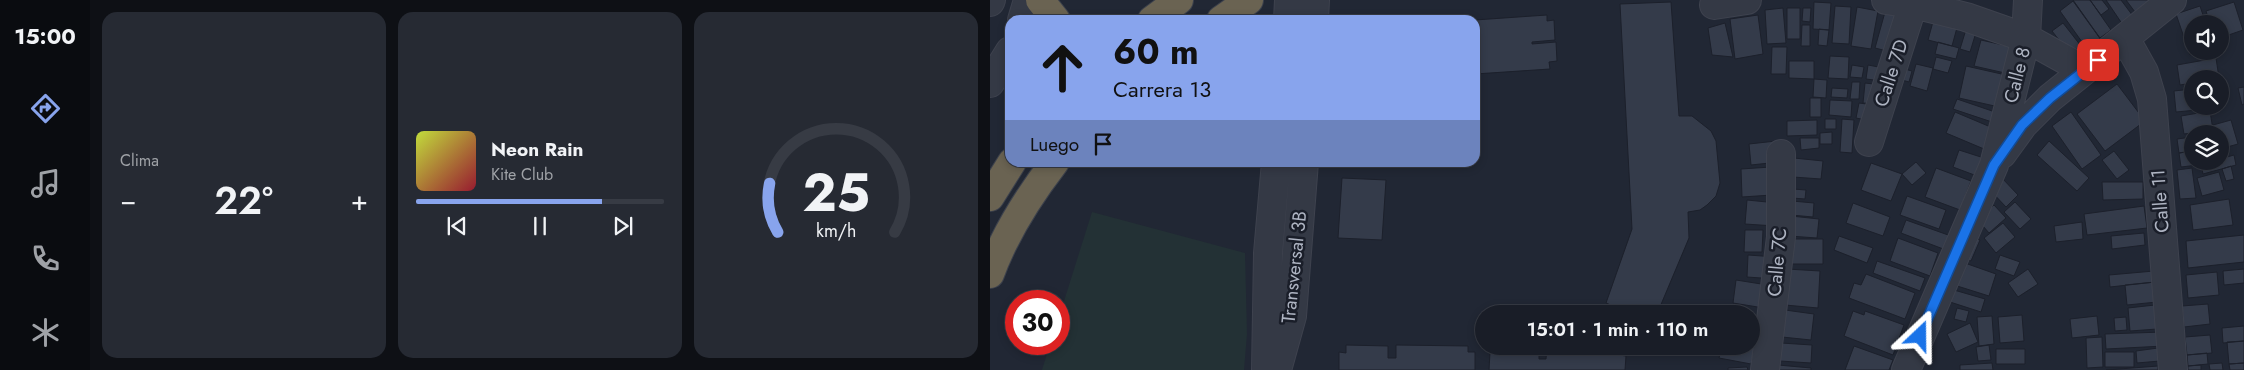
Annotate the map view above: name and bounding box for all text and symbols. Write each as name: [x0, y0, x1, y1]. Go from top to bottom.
map controls: [2184, 15, 2229, 170]
button: sound: [2184, 15, 2229, 60]
text: 15:00: [14, 20, 76, 52]
text: 60 m: [1113, 27, 1199, 77]
icon: ahead: [1030, 35, 1095, 100]
street label: Calle 7D: [1867, 36, 1915, 110]
pin: [2077, 39, 2119, 81]
street label: Calle 8: [1997, 44, 2037, 106]
icon: arrive: [2084, 46, 2112, 74]
button: search: [2184, 70, 2229, 115]
text: Carrera 13: [1113, 73, 1211, 105]
icon: directions: [28, 91, 63, 126]
button: layers: [2184, 125, 2229, 170]
icon: arrive: [1089, 130, 1117, 158]
text: Luego: [1030, 131, 1079, 158]
text: Neon Rain: [491, 136, 584, 163]
text: Clima: [120, 149, 159, 172]
text: 25: [802, 155, 870, 231]
text: Kite Club: [491, 163, 553, 186]
icon: music: [28, 166, 63, 201]
street label: Calle 11: [2144, 168, 2176, 234]
text: 22°: [214, 173, 273, 228]
text: −: [120, 180, 137, 221]
text: +: [351, 180, 368, 221]
street label: Transversal 3B: [1275, 210, 1313, 324]
icon: previous: [443, 212, 471, 240]
icon: pause: [526, 212, 554, 240]
icon: next: [609, 212, 637, 240]
text: km/h: [816, 218, 856, 244]
street label: Calle 7C: [1761, 226, 1793, 298]
icon: phone: [28, 241, 63, 276]
speed limit sign: 30: [1005, 290, 1070, 355]
position arrow: [1893, 309, 1945, 361]
icon: climate: [28, 315, 63, 350]
text: 15:01 · 1 min · 110 m: [1527, 316, 1708, 343]

